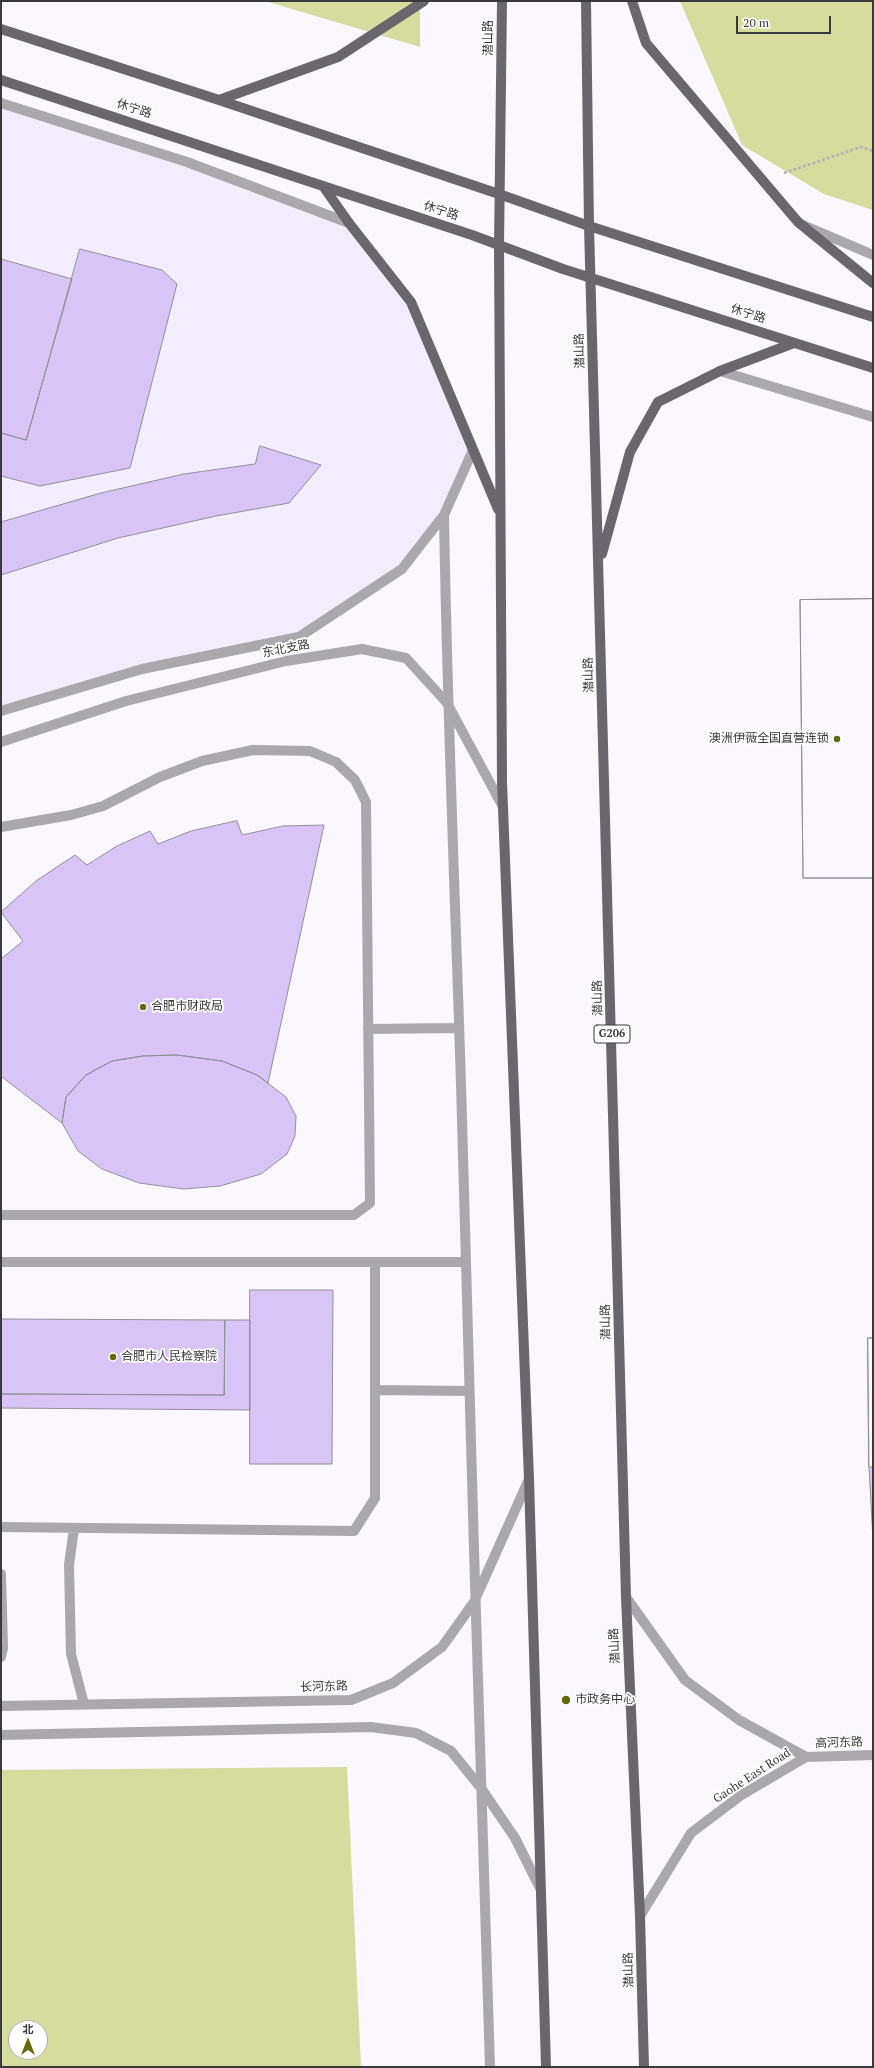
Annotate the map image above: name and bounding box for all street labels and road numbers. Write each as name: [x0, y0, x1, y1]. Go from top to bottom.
street label: 潜山路: [482, 20, 496, 56]
street label: 休宁路: [115, 97, 153, 121]
street label: 休宁路: [422, 199, 460, 223]
street label: 休宁路: [729, 302, 767, 326]
street label: 潜山路: [572, 333, 588, 369]
street label: 东北支路: [261, 637, 311, 661]
street label: 潜山路: [581, 657, 597, 693]
street label: 潜山路: [590, 980, 606, 1016]
road number: G206: [594, 1025, 630, 1043]
street label: 潜山路: [598, 1304, 614, 1340]
street label: 潜山路: [607, 1628, 623, 1664]
street label: 长河东路: [300, 1679, 348, 1695]
street label: 高河东路: [815, 1735, 863, 1751]
street label: Gaohe East Road: [711, 1746, 793, 1806]
street label: 潜山路: [621, 1952, 637, 1988]

